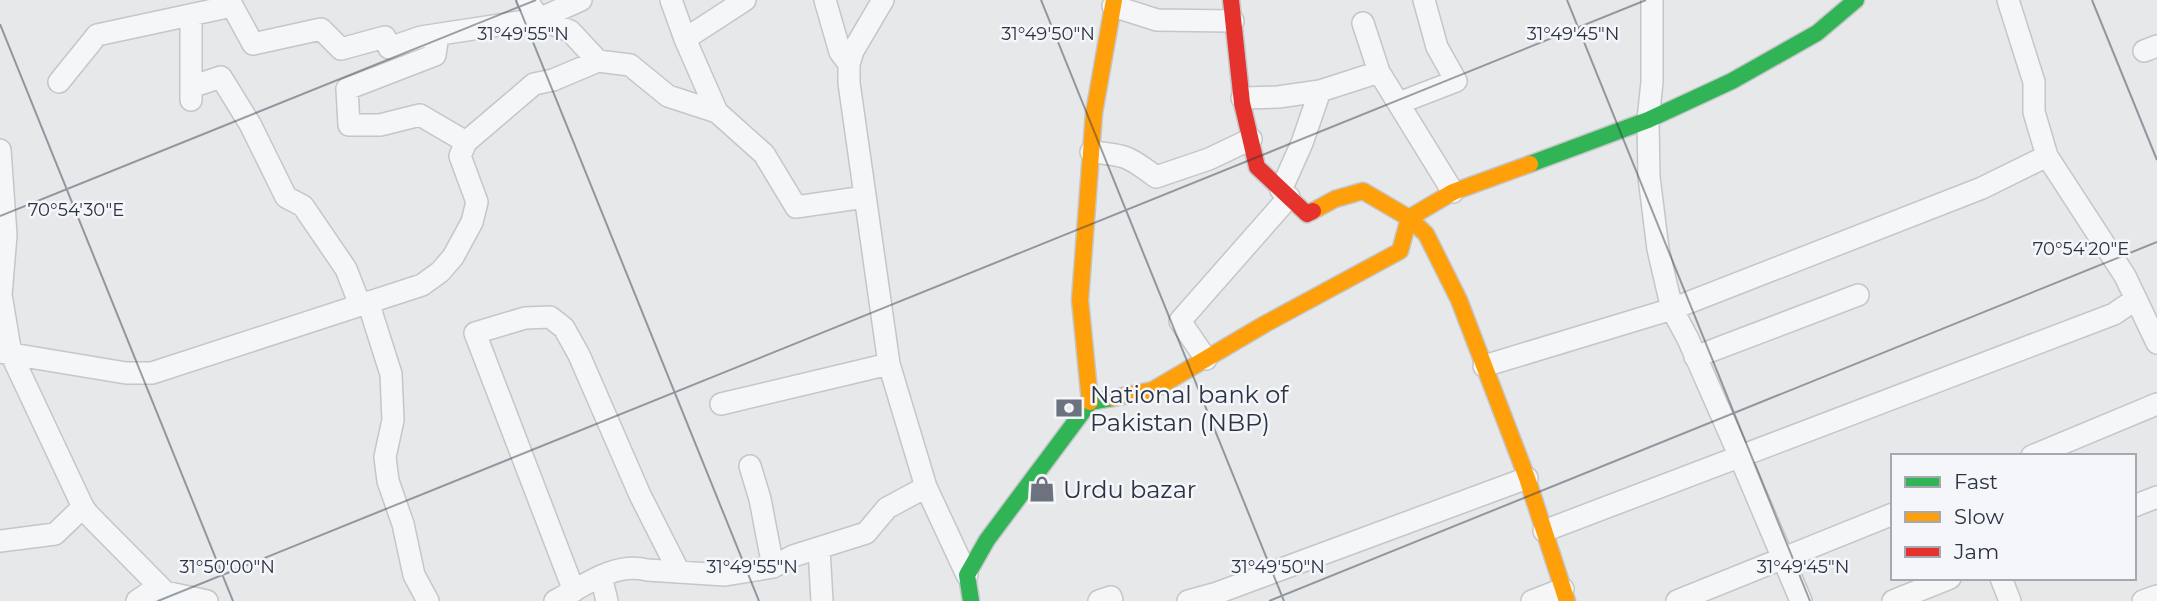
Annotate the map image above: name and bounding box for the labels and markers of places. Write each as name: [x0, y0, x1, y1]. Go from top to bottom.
place label: National bank of Pakistan (NBP): [1090, 380, 1289, 437]
bank icon: National bank of Pakistan (NBP): [1054, 393, 1084, 423]
shop icon: Urdu bazar: [1027, 474, 1057, 504]
place label: Urdu bazar: [1063, 475, 1196, 504]

